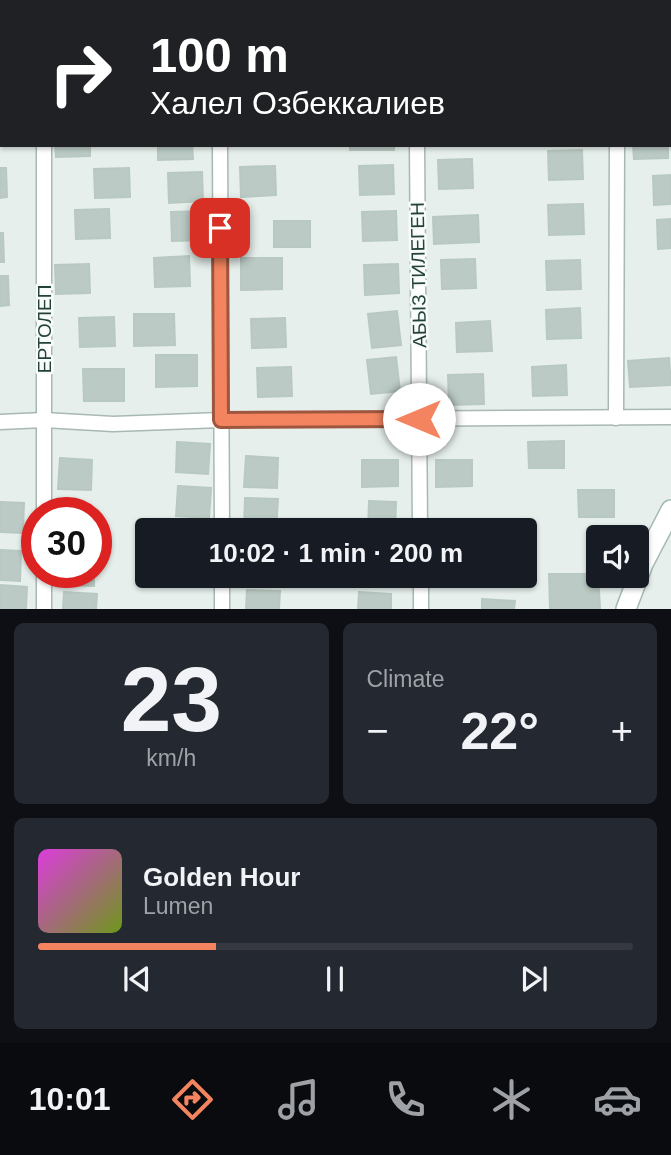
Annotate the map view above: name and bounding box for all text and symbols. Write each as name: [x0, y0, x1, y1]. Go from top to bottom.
icon: right: [35, 28, 126, 119]
text: 100 m: [150, 28, 289, 82]
text: Халел Озбеккалиев: [150, 85, 445, 121]
pin: [190, 198, 250, 258]
street label: АБЫЗ ТИЛЕГЕН: [407, 202, 430, 348]
icon: arrive: [201, 209, 239, 247]
street label: ЕРТОЛЕП: [34, 285, 55, 373]
position arrow: [382, 382, 456, 456]
speed limit sign: 30: [21, 497, 112, 588]
map controls: [586, 525, 649, 588]
button: sound: [586, 525, 649, 588]
text: 10:02 · 1 min · 200 m: [209, 538, 463, 568]
text: 23: [121, 649, 222, 750]
text: Climate: [367, 666, 444, 692]
text: 22°: [460, 702, 539, 760]
text: −: [367, 710, 389, 752]
text: +: [611, 710, 633, 752]
text: km/h: [146, 745, 196, 771]
text: Golden Hour: [143, 862, 300, 892]
text: Lumen: [143, 893, 213, 919]
icon: previous: [118, 960, 156, 998]
icon: pause: [316, 960, 354, 998]
icon: next: [515, 960, 553, 998]
icon: directions: [168, 1075, 217, 1124]
icon: music: [274, 1075, 323, 1124]
icon: phone: [381, 1075, 430, 1124]
icon: climate: [487, 1075, 536, 1124]
icon: car: [593, 1075, 642, 1124]
text: 10:01: [29, 1081, 111, 1117]

